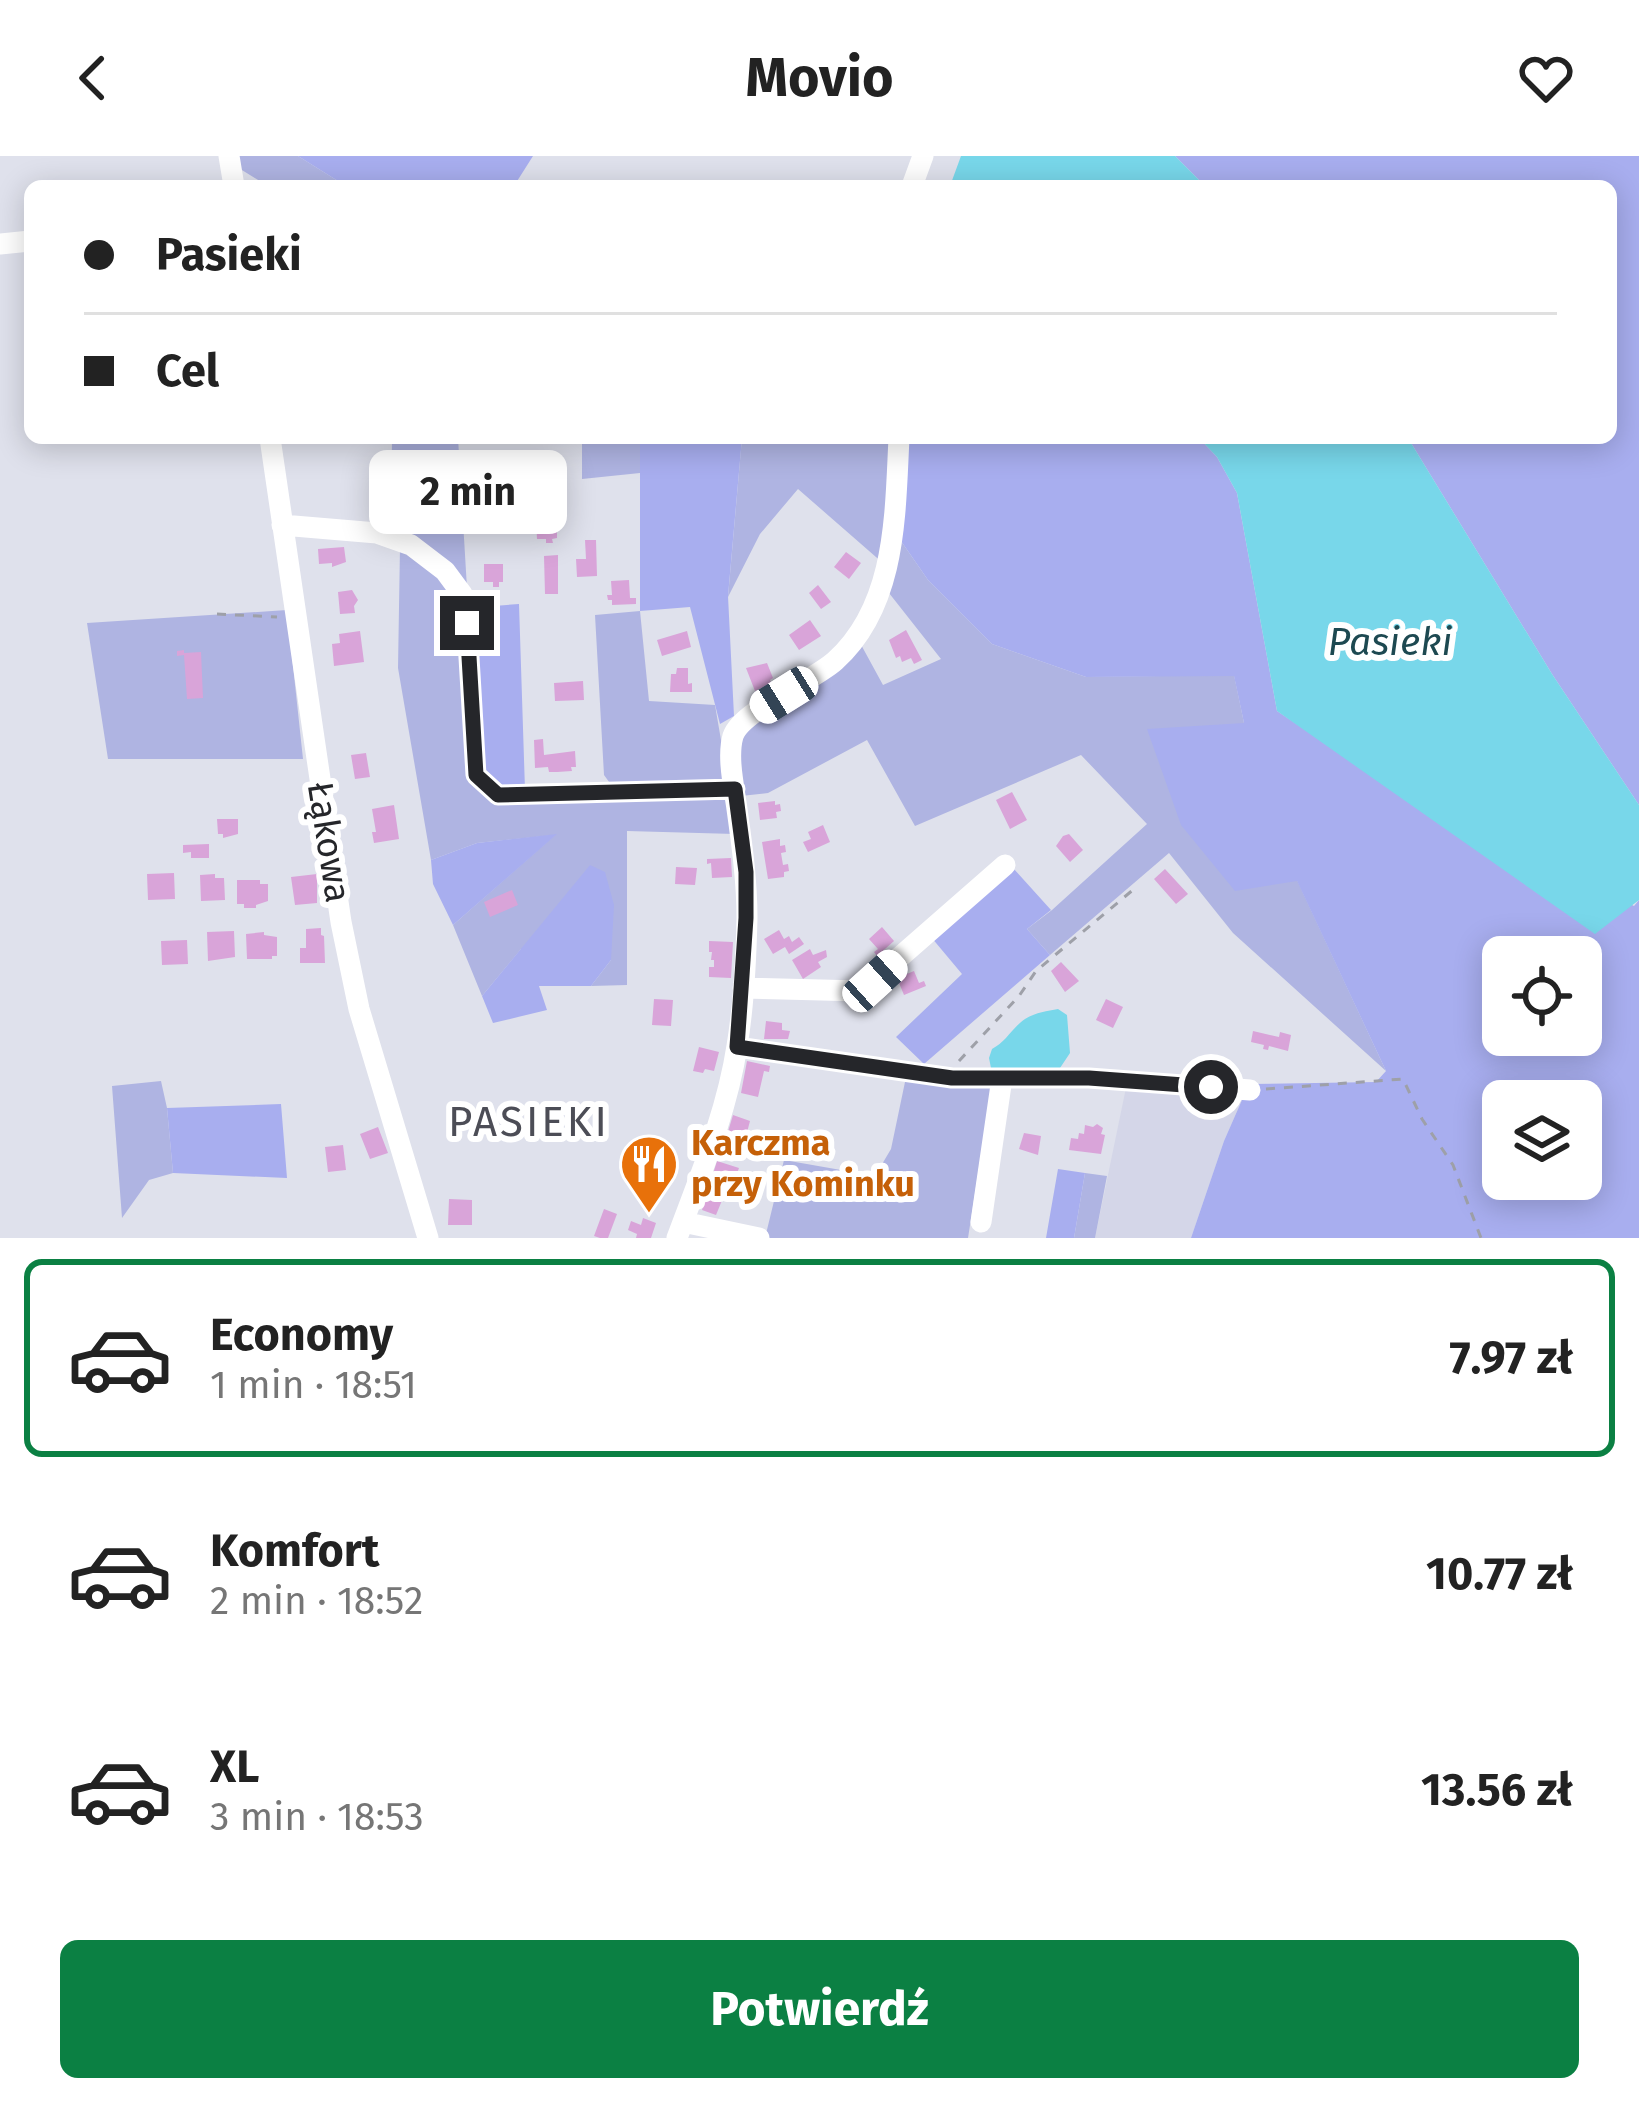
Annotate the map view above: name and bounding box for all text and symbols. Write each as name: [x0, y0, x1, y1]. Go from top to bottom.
icon: back: [60, 45, 126, 111]
icon: heart: [1513, 45, 1579, 111]
text: Movio: [745, 46, 894, 110]
text: Pasieki: [156, 228, 302, 282]
text: Cel: [156, 344, 219, 398]
callout: 2 min: [368, 449, 566, 533]
text: 2 min: [420, 469, 516, 515]
route end: [440, 596, 494, 650]
water label: Pasieki: [1328, 619, 1452, 665]
car: [744, 661, 824, 729]
street label: Łąkowa: [298, 778, 360, 906]
map controls: [1482, 936, 1602, 1200]
button: locate: [1482, 936, 1602, 1056]
car: [836, 944, 914, 1018]
route start: [1184, 1060, 1238, 1114]
button: layers: [1482, 1080, 1602, 1200]
district label: PASIEKI: [448, 1097, 610, 1147]
place label: Karczma przy Kominku: [691, 1121, 915, 1206]
restaurant icon: Karczma przy Kominku: [618, 1133, 680, 1215]
icon: car: [66, 1304, 174, 1412]
text: Economy: [210, 1308, 393, 1362]
text: 7.97 zł: [1450, 1331, 1573, 1385]
text: 1 min · 18:51: [210, 1362, 417, 1408]
icon: car: [66, 1520, 174, 1628]
text: Komfort: [210, 1524, 379, 1578]
text: 10.77 zł: [1426, 1547, 1573, 1601]
text: 2 min · 18:52: [210, 1578, 423, 1624]
icon: car: [66, 1736, 174, 1844]
text: XL: [210, 1740, 259, 1794]
text: 13.56 zł: [1421, 1763, 1573, 1817]
text: 3 min · 18:53: [210, 1794, 424, 1840]
button: Potwierdź: [60, 1940, 1579, 2078]

